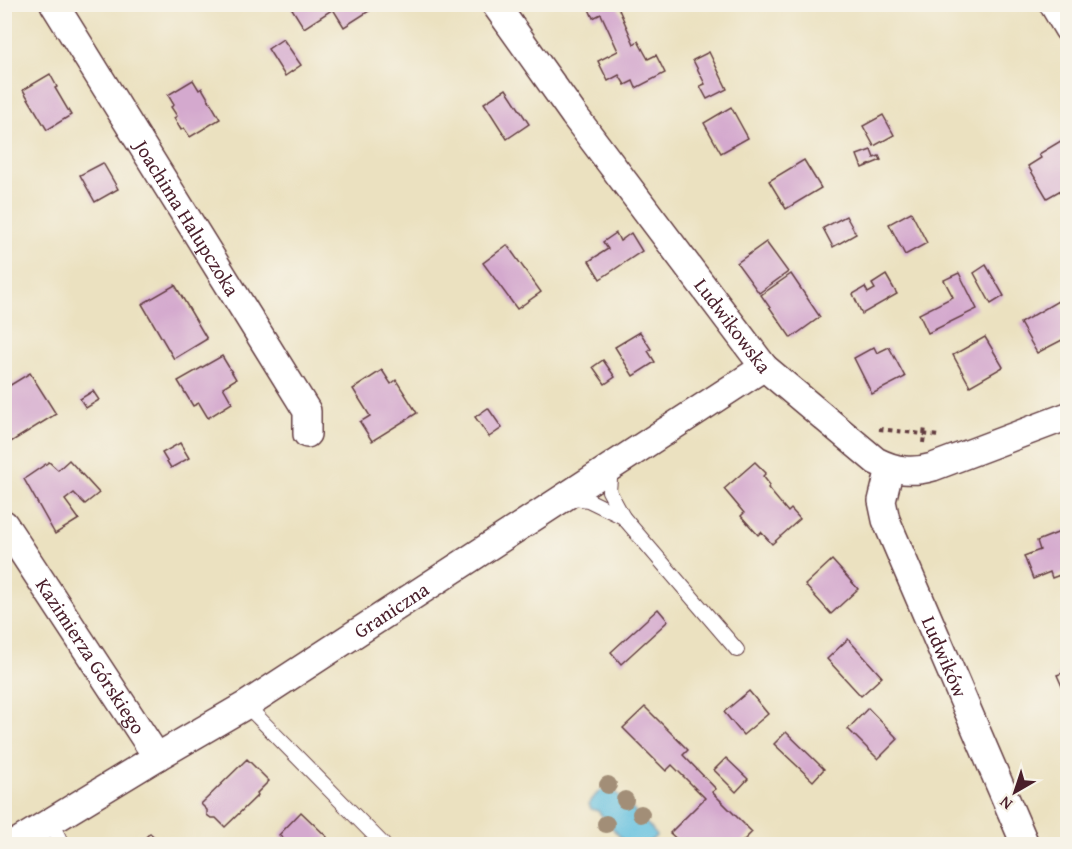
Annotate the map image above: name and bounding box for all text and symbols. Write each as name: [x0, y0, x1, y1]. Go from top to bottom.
street label: Joachima Halupczoka: [126, 132, 247, 302]
street label: Ludwikowska: [688, 272, 779, 379]
street label: Kazimierza Górskiego: [29, 572, 153, 740]
street label: Graniczna: [348, 574, 435, 645]
street label: Ludwików: [915, 611, 976, 702]
north arrow: [985, 762, 1045, 822]
text: N: [994, 791, 1017, 816]

